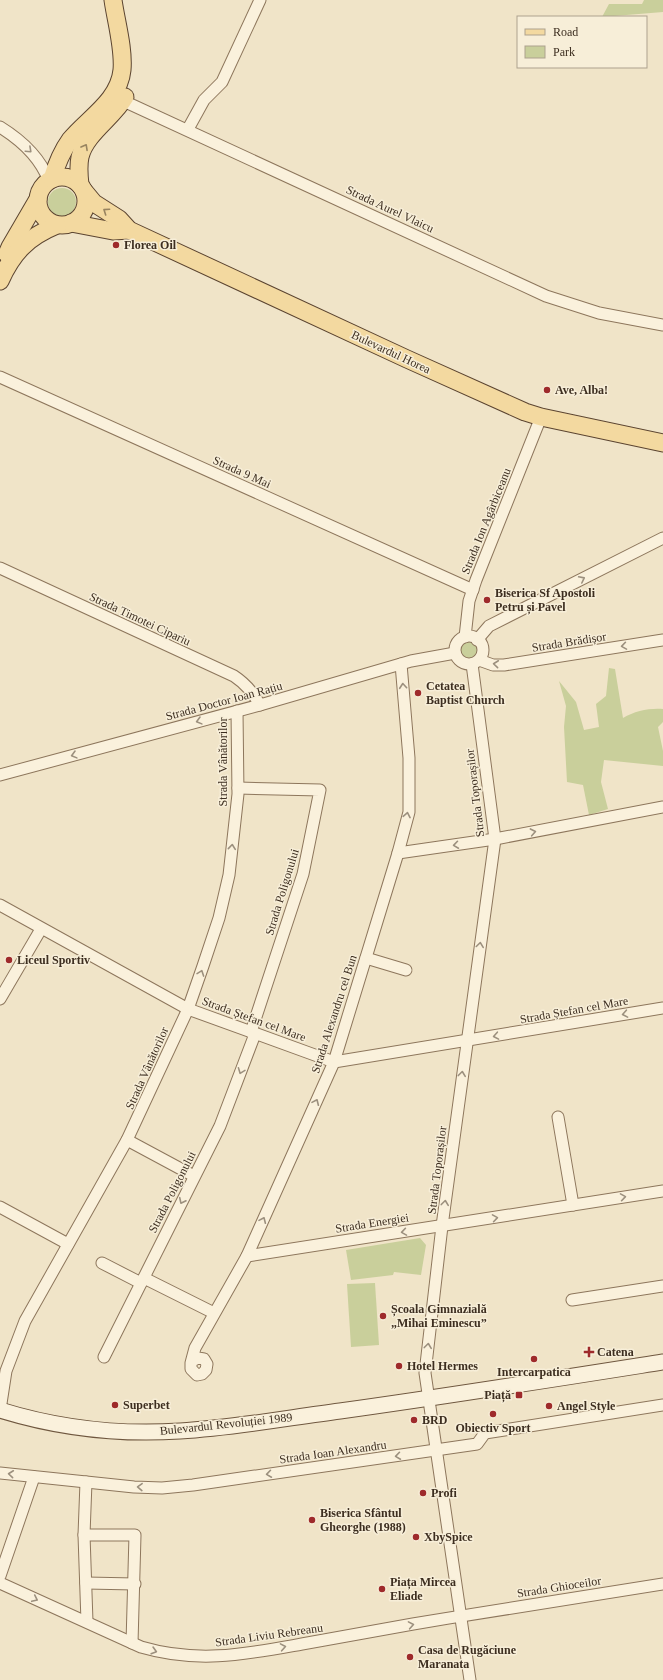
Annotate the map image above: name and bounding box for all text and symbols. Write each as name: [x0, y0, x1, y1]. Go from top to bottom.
legend: [517, 16, 647, 68]
text: Road: [553, 25, 578, 39]
text: Park: [553, 45, 575, 59]
one-way arrow: [80, 144, 87, 151]
one-way arrow: [24, 145, 32, 153]
street label: Strada Aurel Vlaicu: [344, 183, 436, 235]
one-way arrow: [103, 208, 110, 216]
place label: Florea Oil: [124, 238, 177, 252]
marker: Florea Oil: [111, 240, 121, 250]
street label: Bulevardul Horea: [349, 328, 433, 377]
place label: Ave, Alba!: [555, 383, 608, 397]
marker: Ave, Alba!: [542, 385, 552, 395]
street label: Strada 9 Mai: [211, 453, 274, 491]
street label: Strada Ion Agârbiceanu: [458, 466, 514, 576]
one-way arrow: [578, 576, 586, 583]
place label: Biserica Sf Apostoli Petru și Pavel: [495, 586, 596, 615]
street label: Strada Timotei Cipariu: [87, 589, 193, 649]
marker: Biserica Sf Apostoli Petru și Pavel: [482, 595, 492, 605]
street label: Strada Brădișor: [531, 629, 607, 655]
one-way arrow: [621, 641, 628, 650]
one-way arrow: [493, 660, 499, 669]
street label: Strada Doctor Ioan Rațiu: [164, 679, 284, 723]
place label: Cetatea Baptist Church: [426, 679, 505, 707]
one-way arrow: [399, 683, 408, 689]
marker: Cetatea Baptist Church: [413, 688, 423, 698]
one-way arrow: [196, 717, 202, 725]
street label: Strada Vânătorilor: [216, 718, 230, 806]
street label: Strada Toporașilor: [463, 748, 487, 838]
one-way arrow: [70, 751, 77, 759]
one-way arrow: [403, 812, 411, 819]
one-way arrow: [530, 828, 536, 836]
one-way arrow: [453, 840, 459, 849]
one-way arrow: [227, 844, 236, 850]
street label: Strada Poligonului: [262, 846, 302, 937]
one-way arrow: [475, 942, 484, 949]
place label: Liceul Sportiv: [17, 953, 90, 967]
street label: Strada Alexandru cel Bun: [308, 953, 360, 1075]
marker: Liceul Sportiv: [4, 955, 14, 965]
one-way arrow: [196, 969, 205, 976]
street label: Strada Ștefan cel Mare: [200, 994, 308, 1044]
street label: Strada Ștefan cel Mare: [519, 994, 629, 1026]
one-way arrow: [621, 1009, 628, 1018]
street label: Strada Vânătorilor: [123, 1025, 171, 1111]
one-way arrow: [493, 1031, 499, 1040]
one-way arrow: [238, 1067, 246, 1074]
one-way arrow: [457, 1071, 466, 1077]
one-way arrow: [311, 1098, 319, 1106]
street label: Strada Toporașilor: [425, 1125, 449, 1215]
street label: Strada Poligonului: [145, 1148, 199, 1235]
one-way arrow: [620, 1193, 626, 1202]
one-way arrow: [179, 1197, 187, 1205]
one-way arrow: [440, 1200, 449, 1206]
street label: Strada Energiei: [334, 1210, 410, 1236]
one-way arrow: [492, 1214, 498, 1223]
one-way arrow: [258, 1217, 266, 1224]
one-way arrow: [401, 1227, 407, 1236]
place label: Școala Gimnazială „Mihai Eminescu”: [391, 1302, 487, 1330]
marker: Școala Gimnazială „Mihai Eminescu”: [378, 1311, 388, 1321]
one-way arrow: [423, 1343, 432, 1349]
place label: Catena: [597, 1345, 634, 1359]
marker: Catena: [584, 1347, 594, 1357]
marker: Intercarpatica: [529, 1354, 539, 1364]
place label: Hotel Hermes: [407, 1359, 478, 1373]
marker: Hotel Hermes: [394, 1361, 404, 1371]
place label: Intercarpatica: [497, 1365, 571, 1379]
place label: Piață: [484, 1388, 511, 1403]
marker: Piață: [514, 1390, 524, 1400]
place label: Superbet: [123, 1398, 170, 1412]
place label: Angel Style: [557, 1399, 616, 1413]
marker: Superbet: [110, 1400, 120, 1410]
marker: Angel Style: [544, 1401, 554, 1411]
marker: Obiectiv Sport: [488, 1409, 498, 1419]
street label: Bulevardul Revoluției 1989: [159, 1410, 293, 1438]
place label: BRD: [422, 1413, 448, 1427]
marker: BRD: [409, 1415, 419, 1425]
place label: Obiectiv Sport: [456, 1421, 531, 1435]
street label: Strada Ioan Alexandru: [279, 1438, 387, 1466]
one-way arrow: [395, 1451, 401, 1460]
one-way arrow: [266, 1469, 272, 1478]
one-way arrow: [8, 1470, 14, 1479]
one-way arrow: [137, 1483, 143, 1492]
place label: Profi: [431, 1486, 457, 1500]
marker: Profi: [418, 1488, 428, 1498]
place label: Biserica Sfântul Gheorghe (1988): [320, 1506, 406, 1534]
marker: Biserica Sfântul Gheorghe (1988): [307, 1515, 317, 1525]
place label: XbySpice: [424, 1530, 473, 1544]
marker: XbySpice: [411, 1532, 421, 1542]
street label: Strada Ghioceilor: [516, 1573, 602, 1601]
place label: Piața Mircea Eliade: [390, 1575, 456, 1603]
marker: Piața Mircea Eliade: [377, 1584, 387, 1594]
one-way arrow: [31, 1594, 39, 1602]
street label: Strada Liviu Rebreanu: [214, 1621, 324, 1649]
one-way arrow: [408, 1621, 414, 1629]
one-way arrow: [280, 1643, 286, 1652]
place label: Casa de Rugăciune Maranata: [418, 1643, 517, 1671]
one-way arrow: [151, 1646, 158, 1655]
marker: Casa de Rugăciune Maranata: [405, 1652, 415, 1662]

